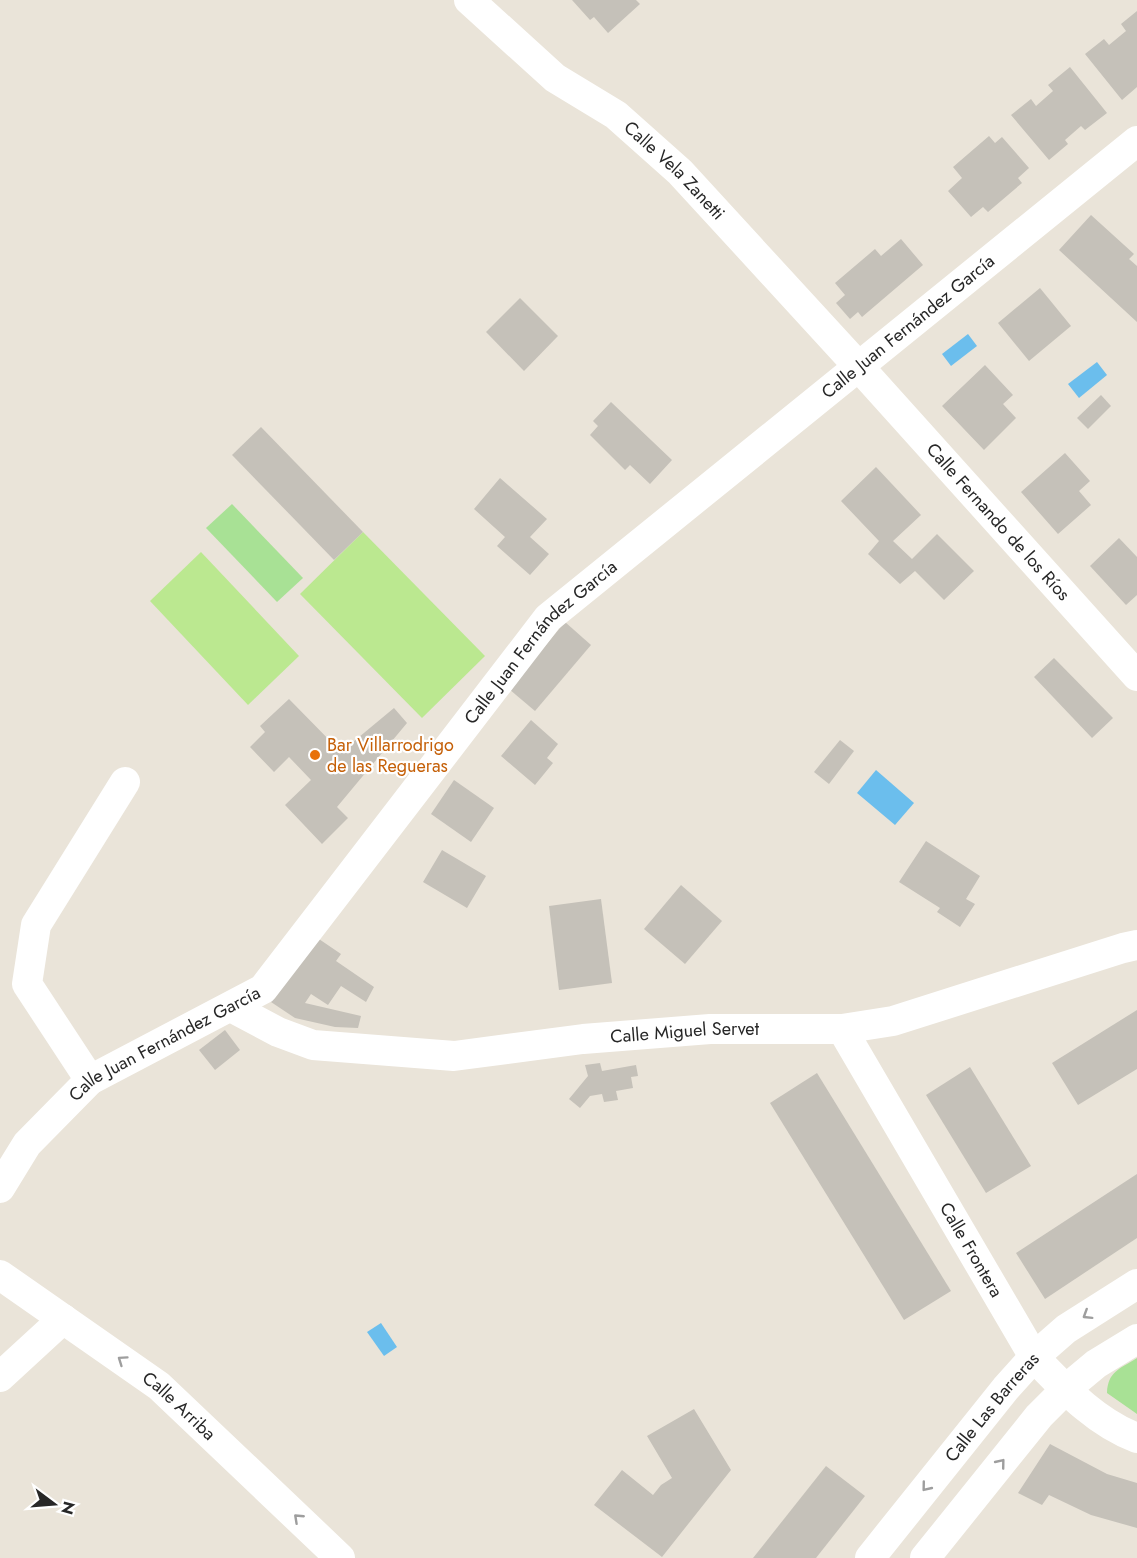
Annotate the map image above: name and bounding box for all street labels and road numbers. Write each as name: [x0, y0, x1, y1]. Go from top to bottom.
street label: Calle Vela Zanetti: [618, 115, 731, 226]
street label: Calle Juan Fernández García: [816, 248, 1000, 405]
street label: Calle Fernando de los Ríos: [920, 437, 1076, 606]
street label: Calle Juan Fernández García: [458, 554, 623, 730]
street label: Calle Juan Fernández García: [63, 980, 265, 1107]
street label: Calle Miguel Servet: [609, 1016, 760, 1050]
street label: Calle Frontera: [933, 1198, 1009, 1302]
street label: Calle Las Barreras: [939, 1347, 1045, 1468]
street label: Calle Arriba: [137, 1365, 222, 1446]

